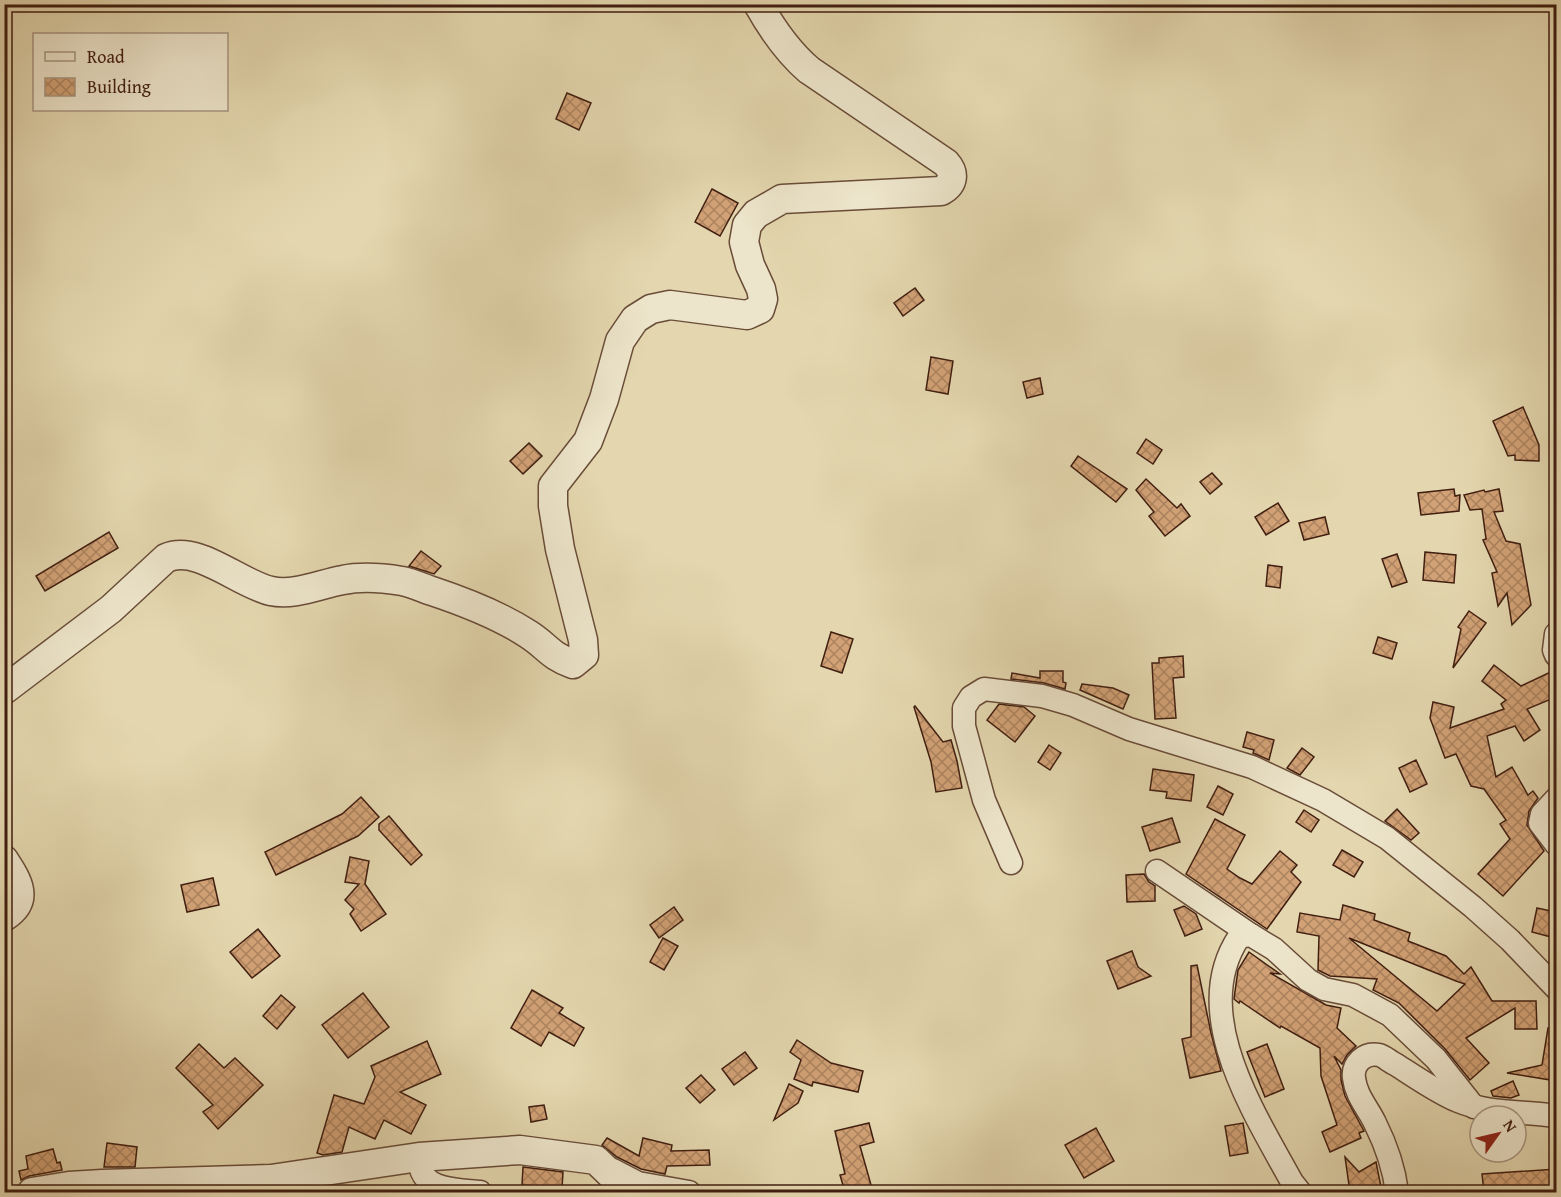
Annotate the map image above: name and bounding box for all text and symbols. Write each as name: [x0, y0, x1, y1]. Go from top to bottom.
legend: [33, 33, 228, 111]
text: Road: [87, 43, 125, 70]
text: Building: [87, 73, 151, 100]
north arrow: [1468, 1104, 1528, 1164]
text: N: [1497, 1114, 1524, 1137]

